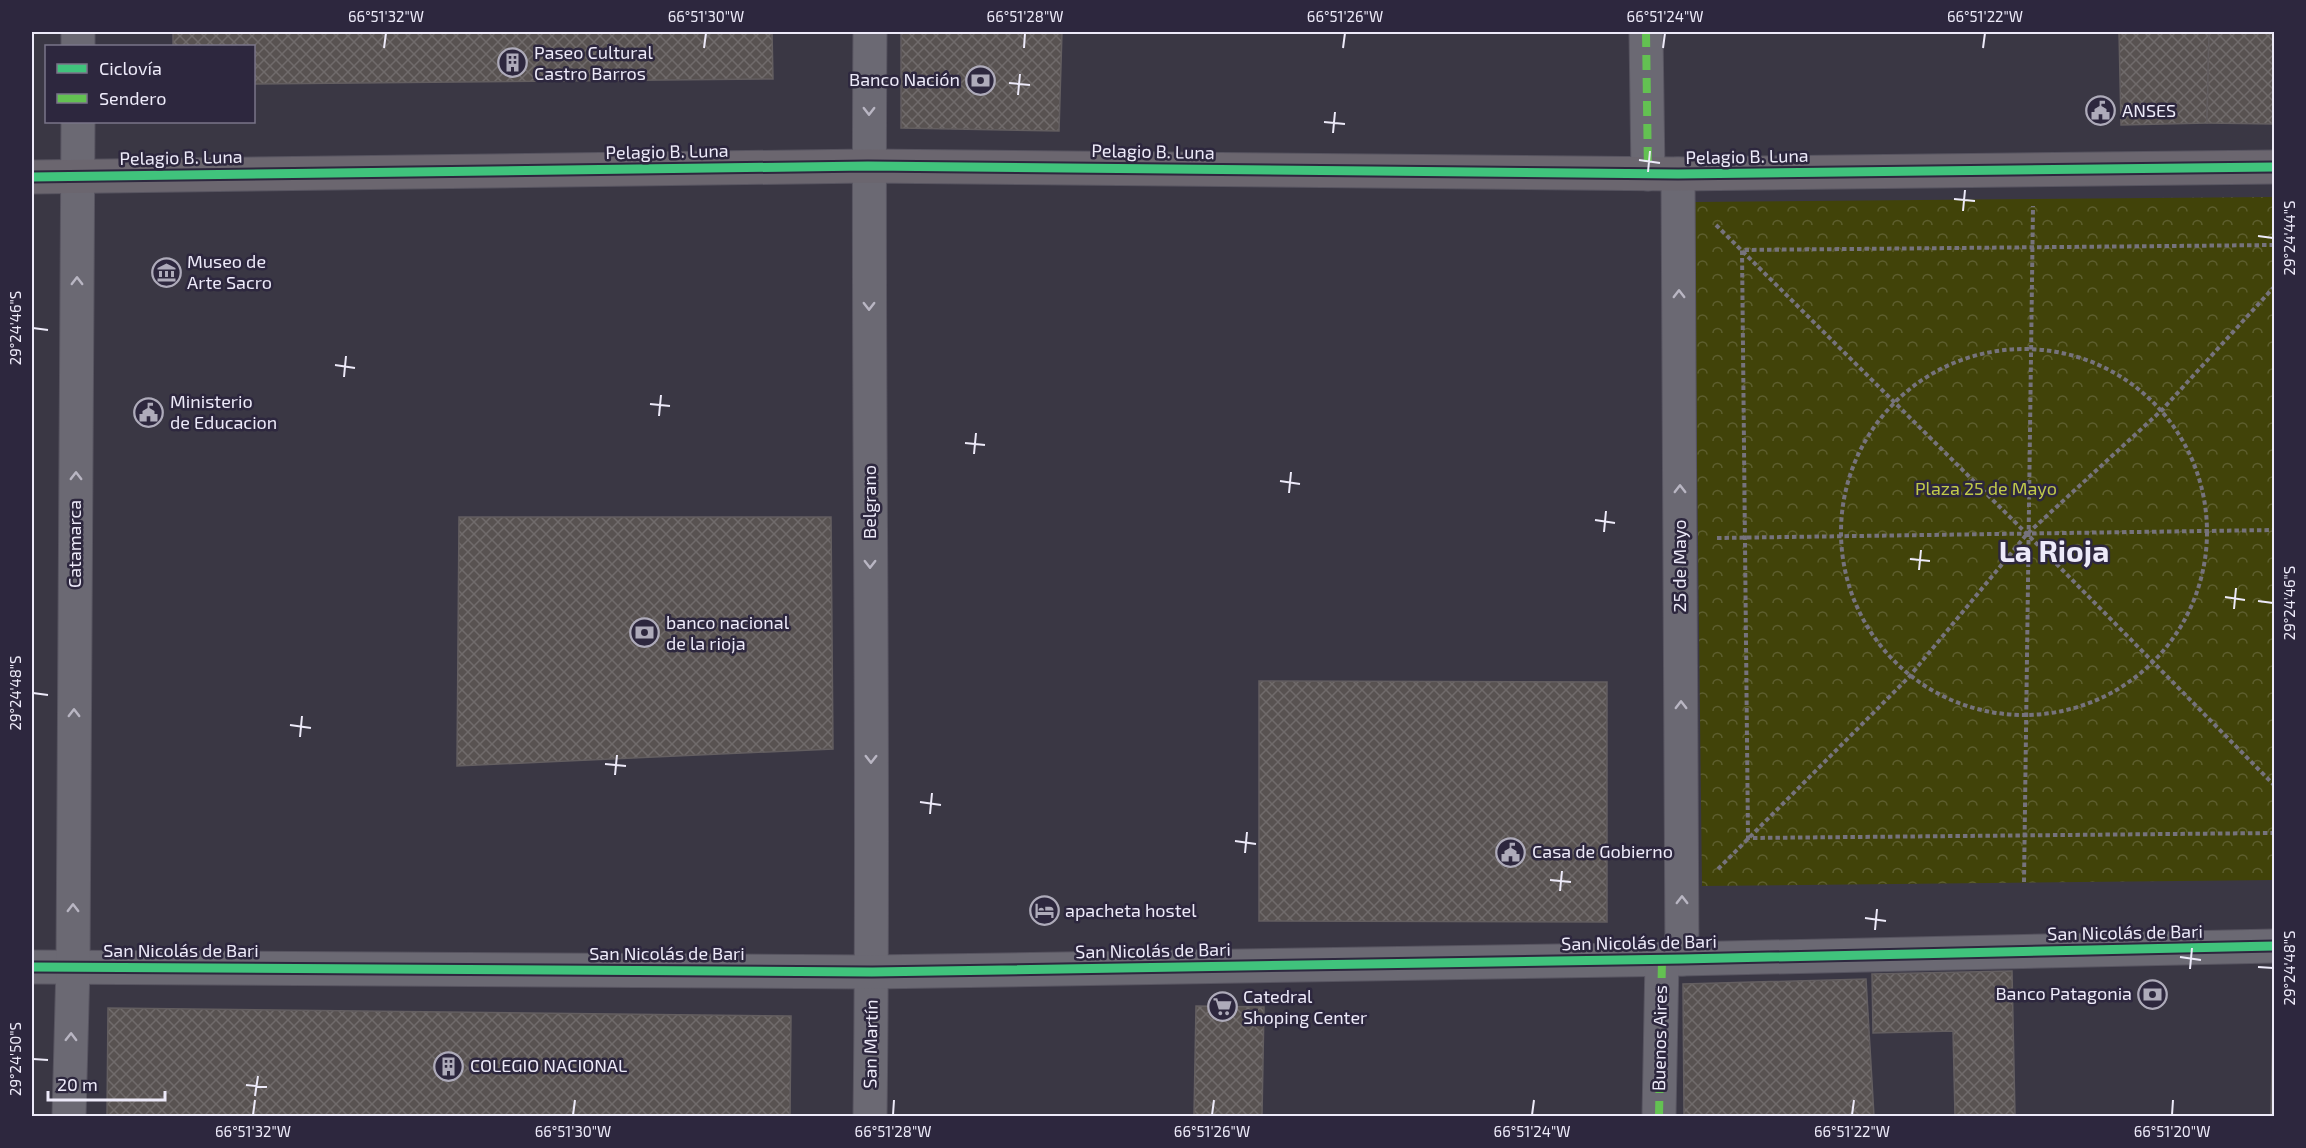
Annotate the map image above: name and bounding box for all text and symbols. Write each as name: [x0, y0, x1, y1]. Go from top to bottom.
text: 66°51'32"W: [348, 7, 424, 25]
text: 66°51'30"W: [668, 7, 744, 25]
text: 66°51'28"W: [987, 7, 1063, 25]
text: 66°51'26"W: [1307, 7, 1383, 25]
text: 66°51'24"W: [1627, 7, 1703, 25]
text: 66°51'22"W: [1947, 7, 2023, 25]
place label: Paseo Cultural Castro Barros: [534, 41, 653, 84]
legend: [45, 45, 255, 123]
building icon: Paseo Cultural Castro Barros: [497, 47, 529, 79]
text: Ciclovía: [99, 57, 162, 79]
bank icon: Banco Nación: [965, 64, 997, 96]
place label: Banco Nación: [849, 68, 960, 90]
text: Sendero: [99, 87, 166, 109]
public building icon: ANSES: [2085, 95, 2117, 127]
place label: ANSES: [2122, 99, 2176, 121]
one-way arrow: [863, 106, 875, 115]
street label: Pelagio B. Luna: [605, 139, 729, 163]
street label: Pelagio B. Luna: [1091, 139, 1215, 163]
street label: Pelagio B. Luna: [1685, 144, 1809, 168]
street label: Pelagio B. Luna: [119, 145, 243, 169]
text: 29°24'44"S: [2280, 201, 2298, 276]
place label: Museo de Arte Sacro: [187, 250, 272, 293]
museum icon: Museo de Arte Sacro: [150, 256, 182, 288]
one-way arrow: [71, 276, 83, 285]
one-way arrow: [1673, 290, 1685, 299]
text: 29°24'46"S: [6, 291, 24, 365]
one-way arrow: [863, 301, 875, 310]
place label: Ministerio de Educacion: [170, 390, 277, 433]
public building icon: Ministerio de Educacion: [133, 396, 165, 428]
street label: Belgrano: [858, 465, 880, 539]
one-way arrow: [70, 471, 82, 480]
park label: Plaza 25 de Mayo: [1915, 477, 2057, 499]
one-way arrow: [1674, 485, 1686, 494]
street label: Catamarca: [63, 500, 85, 588]
street label: 25 de Mayo: [1668, 519, 1690, 613]
district label: La Rioja: [1999, 532, 2109, 568]
one-way arrow: [864, 559, 876, 568]
text: 29°24'46"S: [2280, 566, 2298, 640]
place label: banco nacional de la rioja: [666, 611, 790, 654]
bank icon: banco nacional de la rioja: [629, 617, 661, 649]
text: 29°24'48"S: [6, 656, 24, 730]
one-way arrow: [1675, 701, 1687, 710]
one-way arrow: [68, 708, 80, 717]
one-way arrow: [865, 754, 877, 763]
public building icon: Casa de Gobierno: [1495, 836, 1527, 868]
place label: Casa de Gobierno: [1532, 840, 1673, 862]
hotel icon: apacheta hostel: [1028, 895, 1060, 927]
one-way arrow: [1676, 896, 1688, 905]
place label: apacheta hostel: [1065, 899, 1197, 921]
one-way arrow: [67, 903, 79, 912]
street label: San Nicolás de Bari: [2047, 920, 2203, 944]
street label: San Nicolás de Bari: [1561, 930, 1717, 954]
text: 29°24'48"S: [2280, 931, 2298, 1005]
street label: San Nicolás de Bari: [1075, 938, 1231, 962]
street label: San Nicolás de Bari: [103, 939, 259, 961]
street label: San Nicolás de Bari: [589, 942, 745, 964]
bank icon: Banco Patagonia: [2137, 978, 2169, 1010]
place label: Banco Patagonia: [1995, 982, 2132, 1004]
place label: Catedral Shoping Center: [1243, 985, 1367, 1028]
street label: Buenos Aires: [1647, 985, 1671, 1091]
supermarket icon: Catedral Shoping Center: [1206, 991, 1238, 1023]
street label: San Martín: [858, 999, 882, 1089]
text: 29°24'50"S: [6, 1022, 24, 1096]
one-way arrow: [65, 1033, 77, 1042]
building icon: COLEGIO NACIONAL: [433, 1050, 465, 1082]
place label: COLEGIO NACIONAL: [470, 1054, 627, 1076]
scale bar: [48, 1064, 165, 1102]
text: 20 m: [57, 1073, 98, 1095]
text: 66°51'32"W: [215, 1122, 291, 1140]
text: 66°51'30"W: [535, 1122, 611, 1140]
text: 66°51'28"W: [855, 1122, 931, 1140]
text: 66°51'26"W: [1174, 1122, 1250, 1140]
text: 66°51'24"W: [1494, 1122, 1570, 1140]
text: 66°51'22"W: [1814, 1122, 1890, 1140]
text: 66°51'20"W: [2134, 1122, 2210, 1140]

